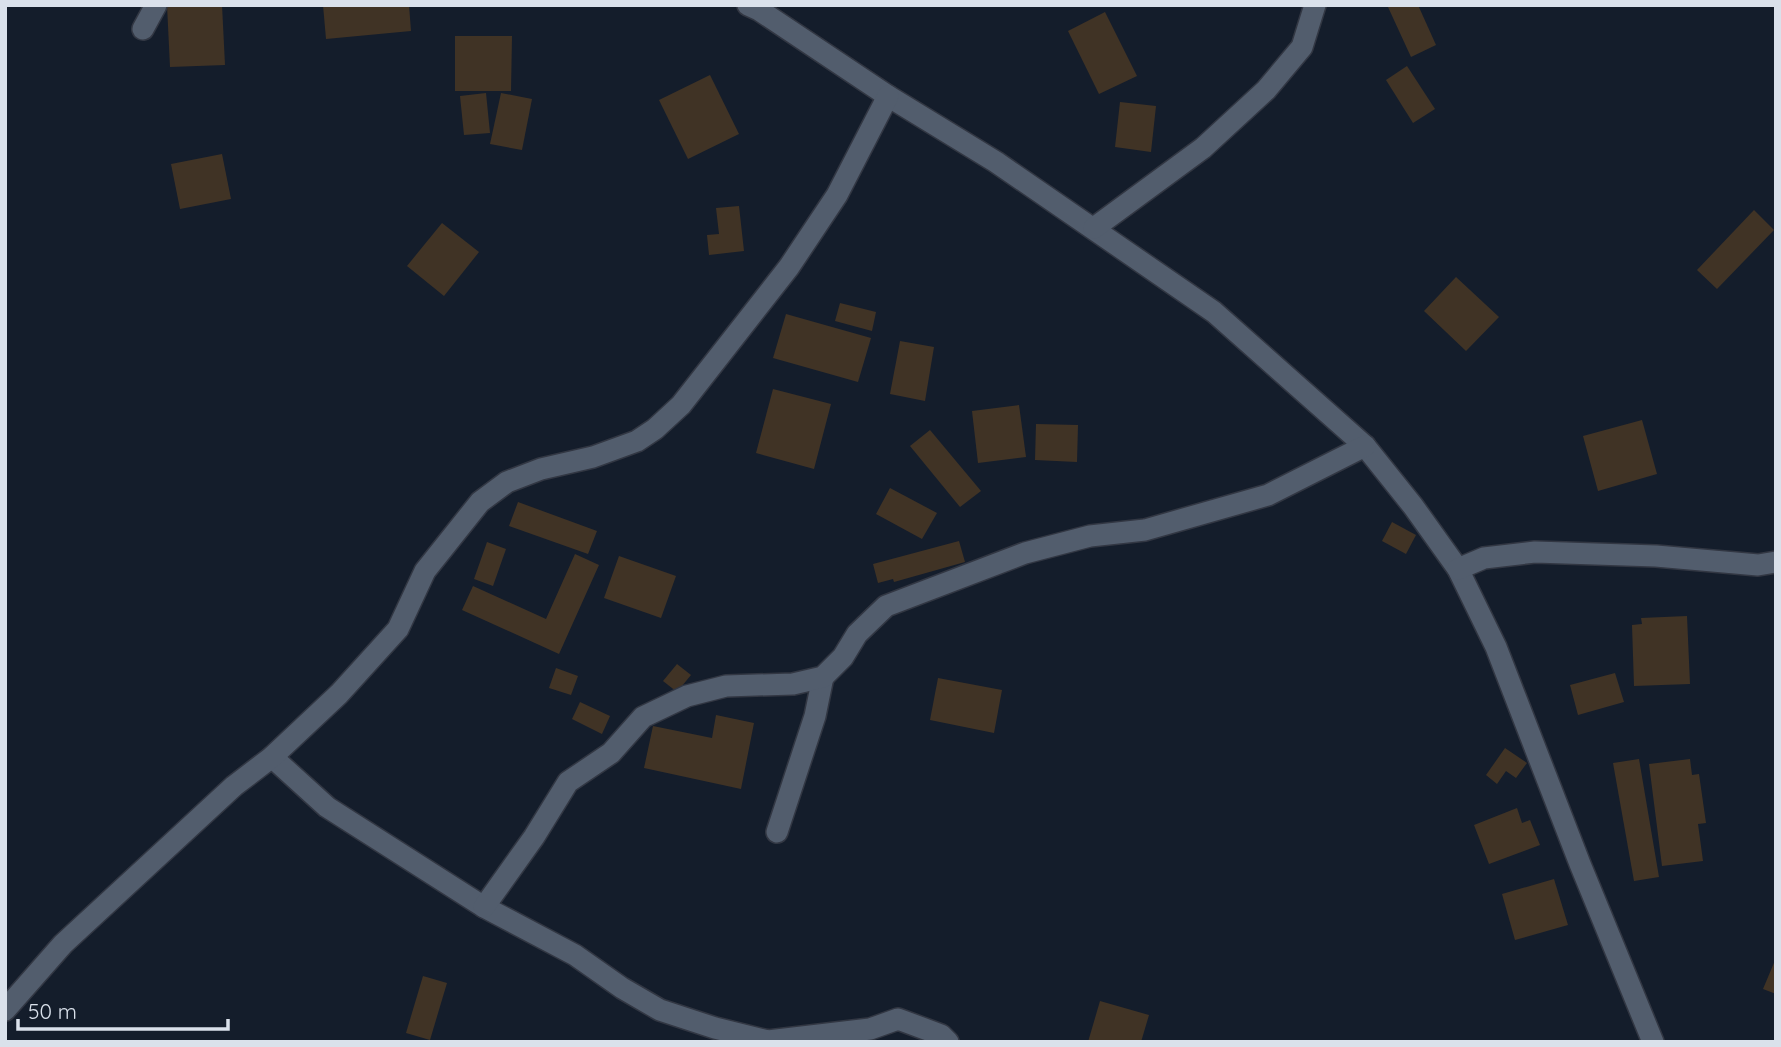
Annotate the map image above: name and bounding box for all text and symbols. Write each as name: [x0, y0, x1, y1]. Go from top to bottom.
scale bar: [18, 988, 228, 1032]
text: 50 m: [28, 998, 77, 1024]

